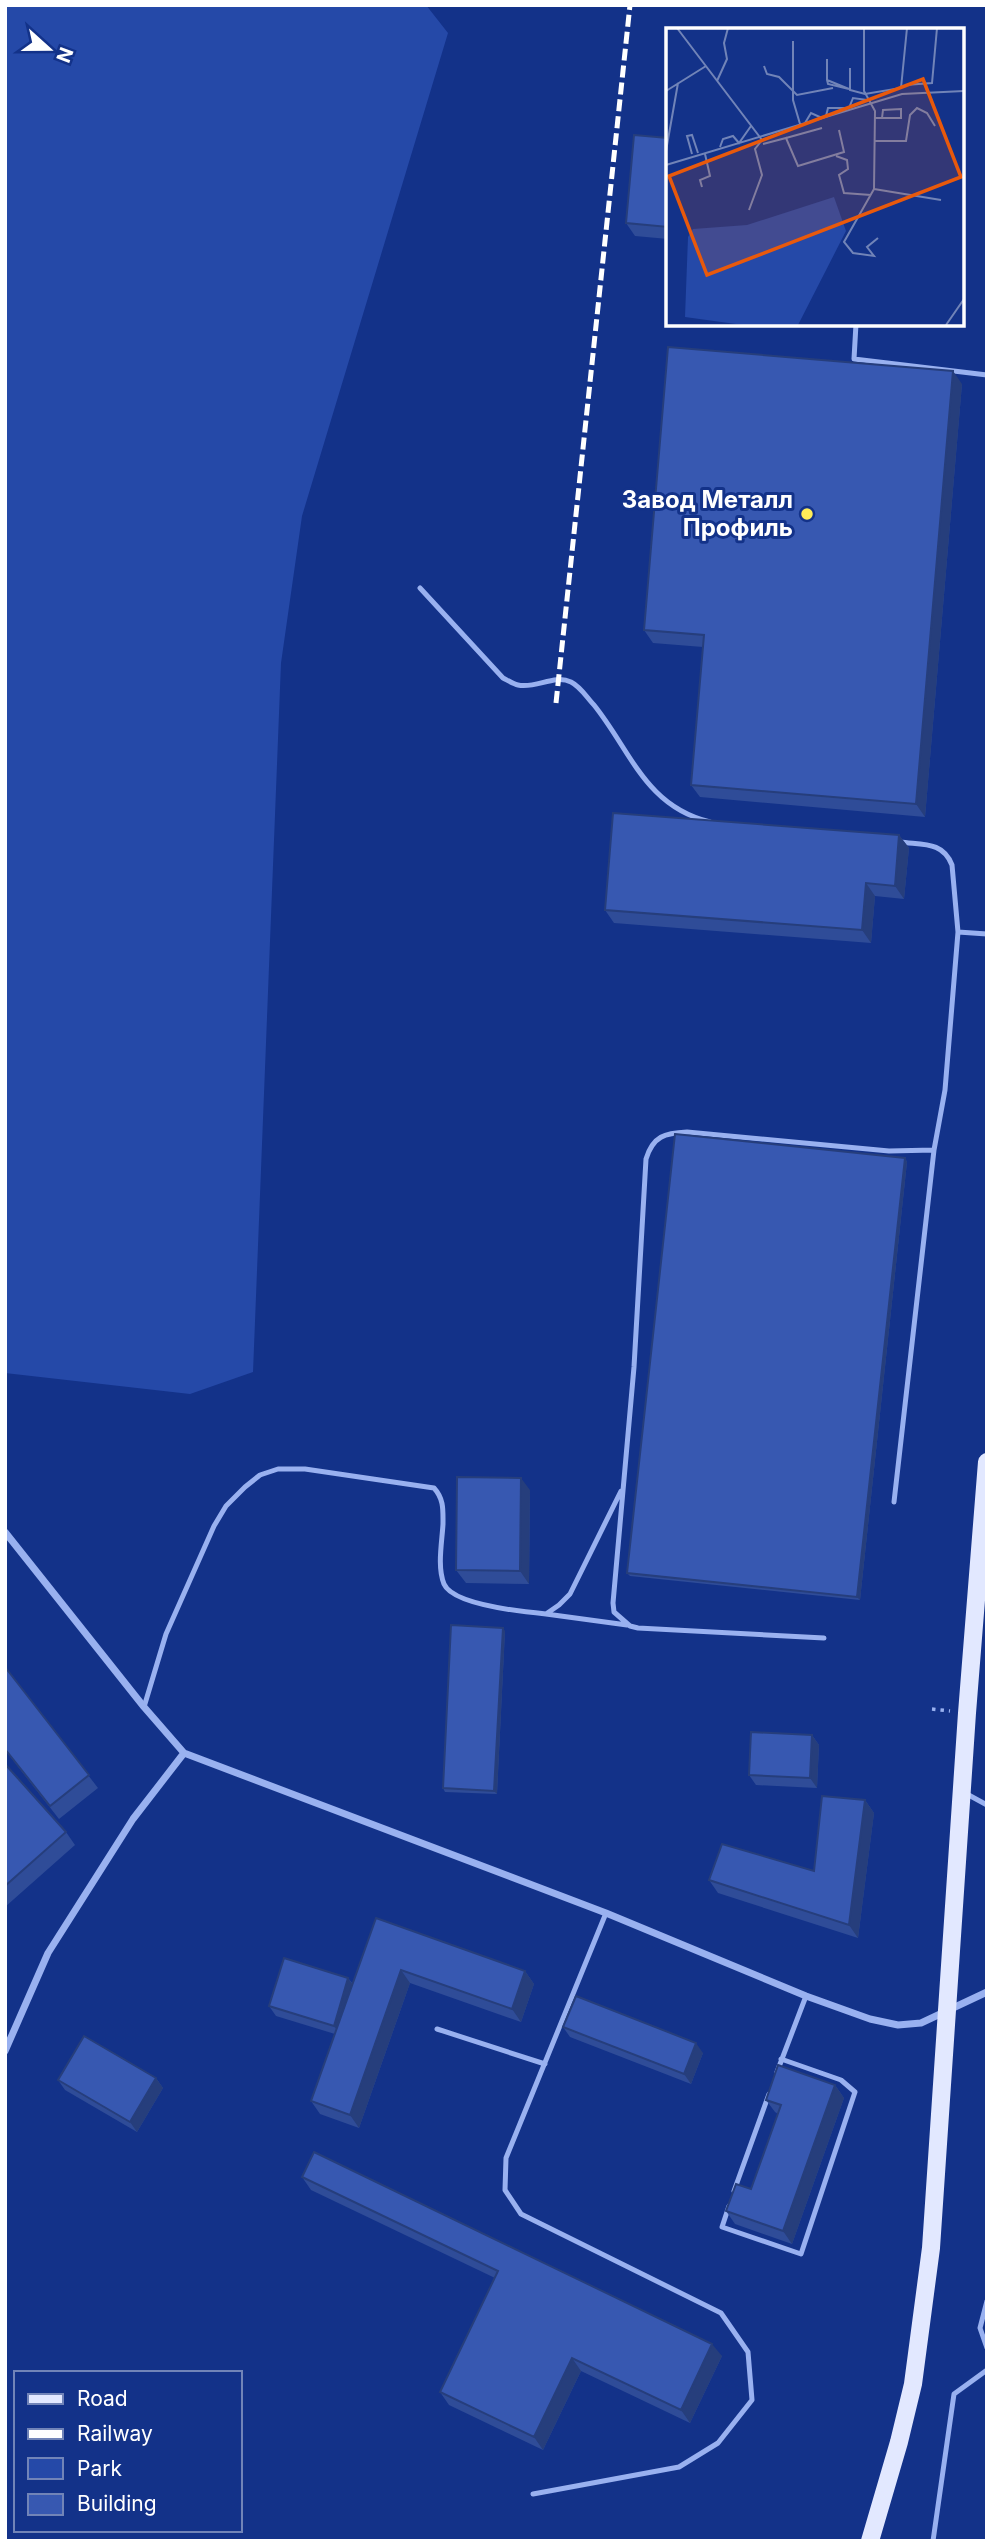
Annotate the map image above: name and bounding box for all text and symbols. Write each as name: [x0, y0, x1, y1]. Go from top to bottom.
north arrow: [14, 14, 84, 84]
inset map: [666, 28, 964, 326]
text: N: [51, 44, 78, 66]
place label: Завод Металл Профиль: [622, 485, 793, 542]
marker: Завод Металл Профиль: [799, 506, 815, 522]
legend: [14, 2371, 242, 2532]
text: Road: [77, 2386, 128, 2411]
text: Railway: [77, 2421, 153, 2446]
text: Park: [77, 2456, 122, 2481]
text: Building: [77, 2491, 157, 2516]

